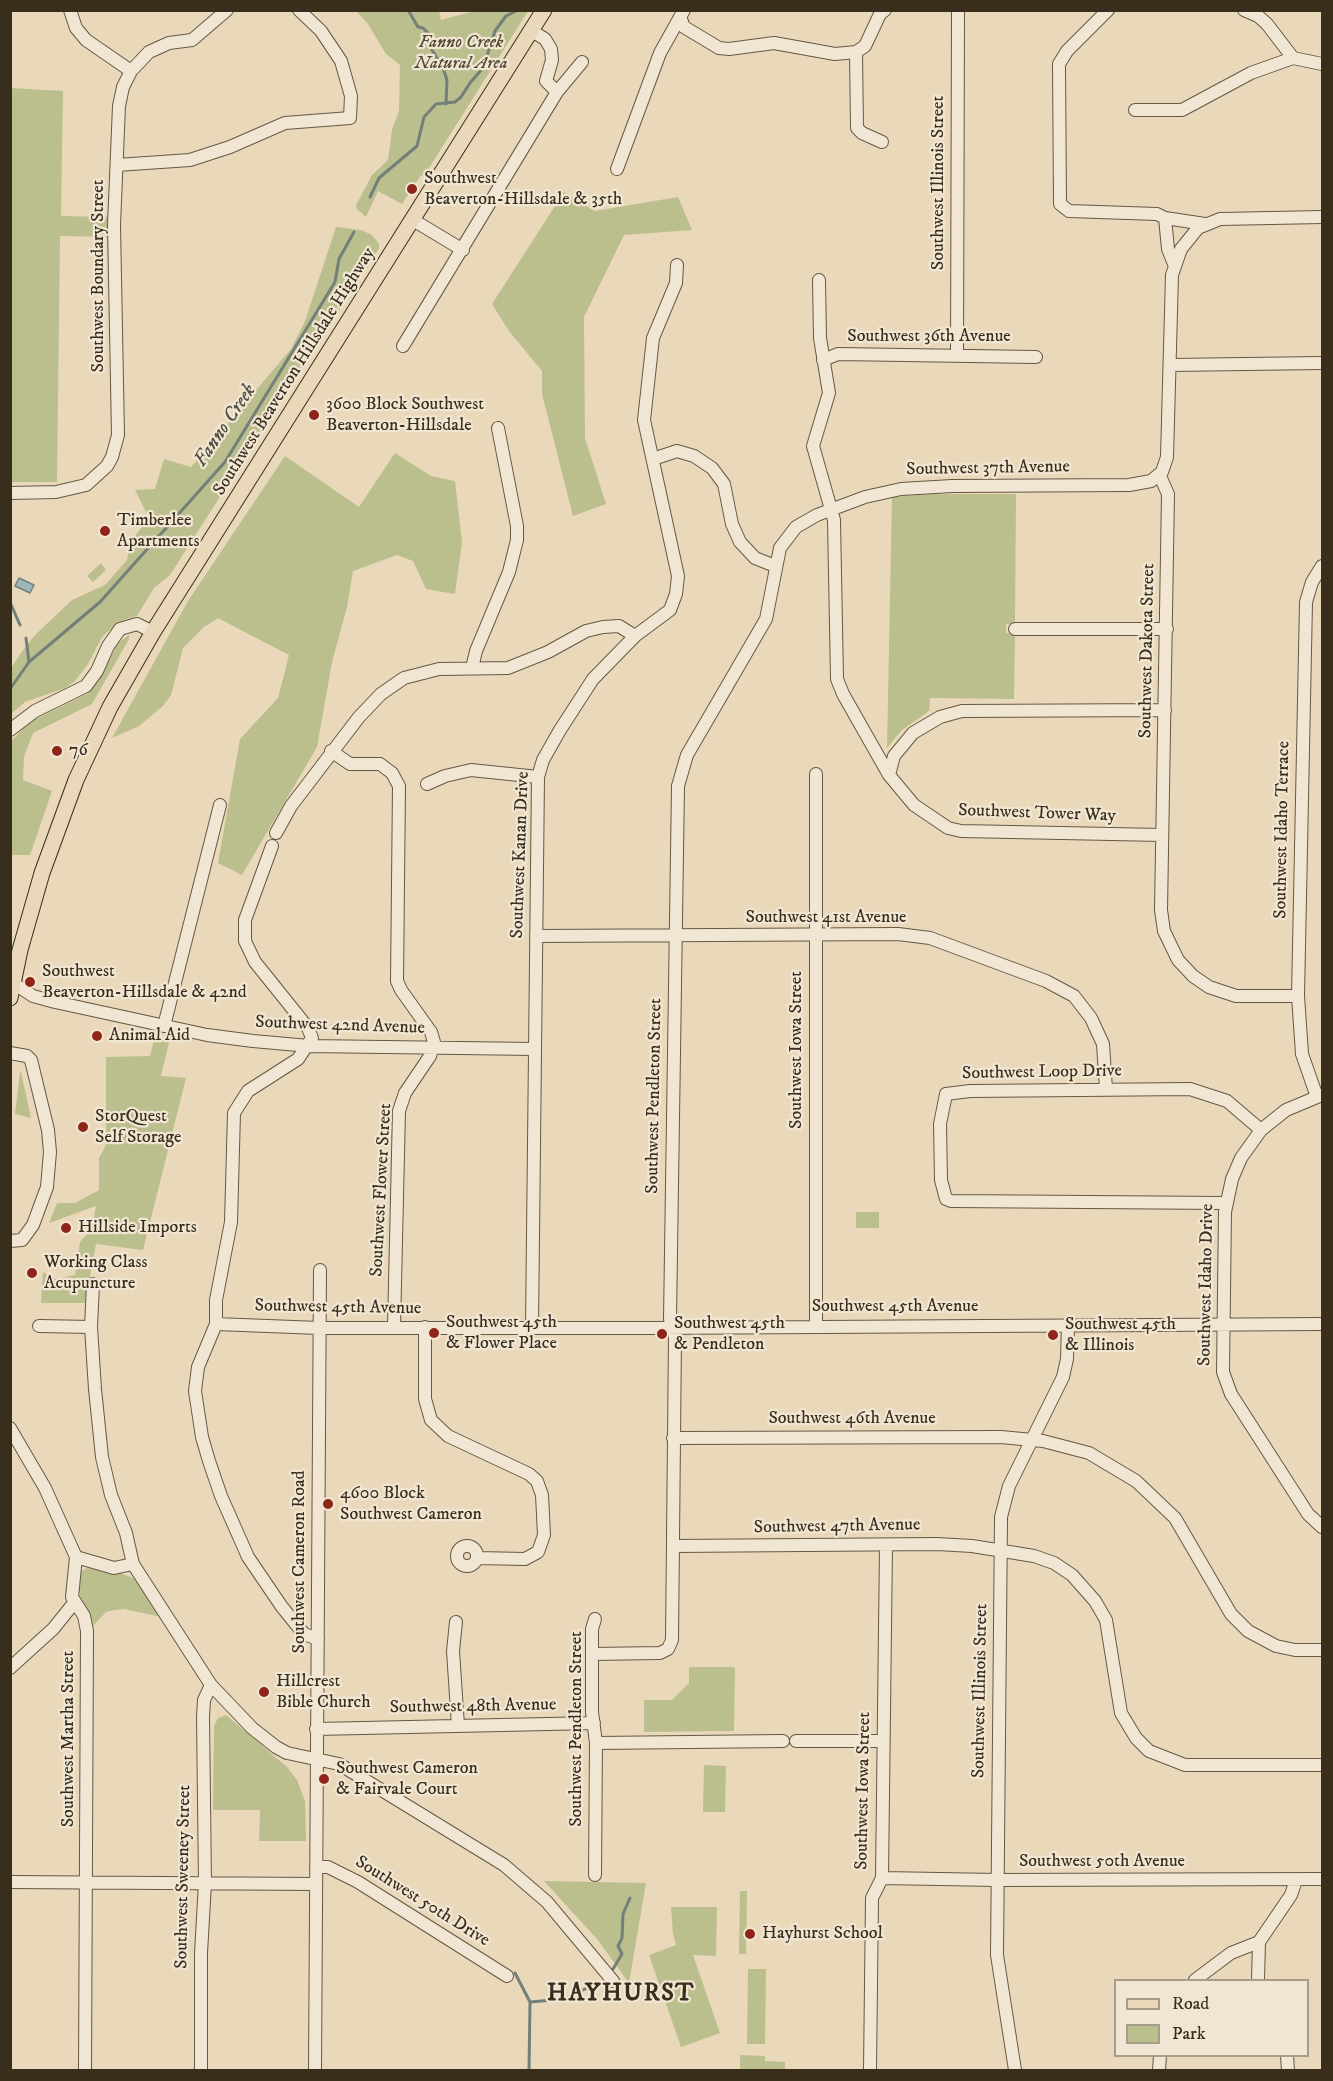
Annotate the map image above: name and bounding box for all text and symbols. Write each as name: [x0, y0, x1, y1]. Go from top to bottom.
park label: Fanno Creek Natural Area: [415, 32, 507, 74]
street label: Southwest Illinois Street: [928, 96, 950, 270]
place label: Southwest Beaverton-Hillsdale & 35th: [424, 168, 622, 210]
street label: Southwest Boundary Street: [88, 179, 110, 373]
marker: Southwest Beaverton-Hillsdale & 35th: [405, 182, 419, 196]
street label: Southwest Beaverton Hillsdale Highway: [210, 244, 380, 500]
street label: Southwest 36th Avenue: [847, 326, 1011, 348]
water label: Fanno Creek: [190, 380, 262, 472]
place label: 3600 Block Southwest Beaverton-Hillsdale: [326, 394, 484, 436]
marker: 3600 Block Southwest Beaverton-Hillsdale: [307, 408, 321, 422]
street label: Southwest 37th Avenue: [906, 457, 1070, 481]
place label: Timberlee Apartments: [117, 510, 200, 552]
marker: Timberlee Apartments: [98, 524, 112, 538]
street label: Southwest Dakota Street: [1136, 563, 1160, 739]
place label: 76: [69, 740, 88, 762]
street label: Southwest Idaho Terrace: [1271, 741, 1295, 919]
marker: 76: [50, 744, 64, 758]
street label: Southwest Kanan Drive: [507, 771, 535, 939]
street label: Southwest Tower Way: [958, 800, 1116, 828]
street label: Southwest 41st Avenue: [745, 907, 907, 929]
place label: Southwest Beaverton-Hillsdale & 42nd: [42, 961, 247, 1004]
street label: Southwest Iowa Street: [786, 971, 808, 1129]
marker: Southwest Beaverton-Hillsdale & 42nd: [23, 975, 37, 989]
street label: Southwest Pendleton Street: [642, 998, 668, 1194]
street label: Southwest 42nd Avenue: [255, 1012, 425, 1040]
place label: Animal Aid: [109, 1025, 190, 1047]
marker: Animal Aid: [90, 1029, 104, 1043]
street label: Southwest Loop Drive: [962, 1061, 1122, 1085]
street label: Southwest Flower Street: [367, 1103, 397, 1277]
place label: StorQuest Self Storage: [95, 1106, 181, 1148]
marker: StorQuest Self Storage: [76, 1120, 90, 1134]
street label: Southwest Idaho Drive: [1195, 1204, 1219, 1366]
place label: Hillside Imports: [78, 1217, 197, 1239]
marker: Hillside Imports: [59, 1221, 73, 1235]
place label: Working Class Acupuncture: [44, 1252, 148, 1294]
marker: Working Class Acupuncture: [25, 1266, 39, 1280]
street label: Southwest 45th Avenue: [254, 1296, 422, 1320]
street label: Southwest 45th Avenue: [812, 1296, 978, 1318]
place label: Southwest 45th & Flower Place: [446, 1312, 557, 1354]
place label: Southwest 45th & Pendleton: [674, 1313, 785, 1356]
place label: Southwest 45th & Illinois: [1065, 1314, 1176, 1356]
marker: Southwest 45th & Flower Place: [427, 1326, 441, 1340]
marker: Southwest 45th & Pendleton: [655, 1327, 669, 1341]
marker: Southwest 45th & Illinois: [1046, 1328, 1060, 1342]
street label: Southwest 46th Avenue: [768, 1408, 936, 1430]
street label: Southwest Cameron Road: [289, 1470, 311, 1654]
place label: 4600 Block Southwest Cameron: [340, 1483, 482, 1526]
marker: 4600 Block Southwest Cameron: [321, 1497, 335, 1511]
street label: Southwest 47th Avenue: [753, 1515, 921, 1539]
street label: Southwest Illinois Street: [969, 1604, 993, 1778]
street label: Southwest Pendleton Street: [566, 1631, 588, 1827]
street label: Southwest Martha Street: [58, 1651, 80, 1827]
place label: Hillcrest Bible Church: [276, 1671, 371, 1714]
marker: Hillcrest Bible Church: [257, 1685, 271, 1699]
street label: Southwest 48th Avenue: [389, 1695, 557, 1719]
street label: Southwest Iowa Street: [852, 1712, 876, 1870]
place label: Southwest Cameron & Fairvale Court: [336, 1758, 478, 1800]
marker: Southwest Cameron & Fairvale Court: [317, 1772, 331, 1786]
street label: Southwest Sweeney Street: [172, 1785, 196, 1969]
street label: Southwest 50th Avenue: [1019, 1851, 1185, 1873]
street label: Southwest 50th Drive: [351, 1852, 493, 1952]
place label: Hayhurst School: [762, 1923, 883, 1945]
marker: Hayhurst School: [743, 1927, 757, 1941]
legend: [1114, 1979, 1309, 2057]
district label: HAYHURST: [547, 1981, 695, 2009]
text: Road: [1172, 1993, 1209, 2015]
text: Park: [1172, 2023, 1206, 2045]

